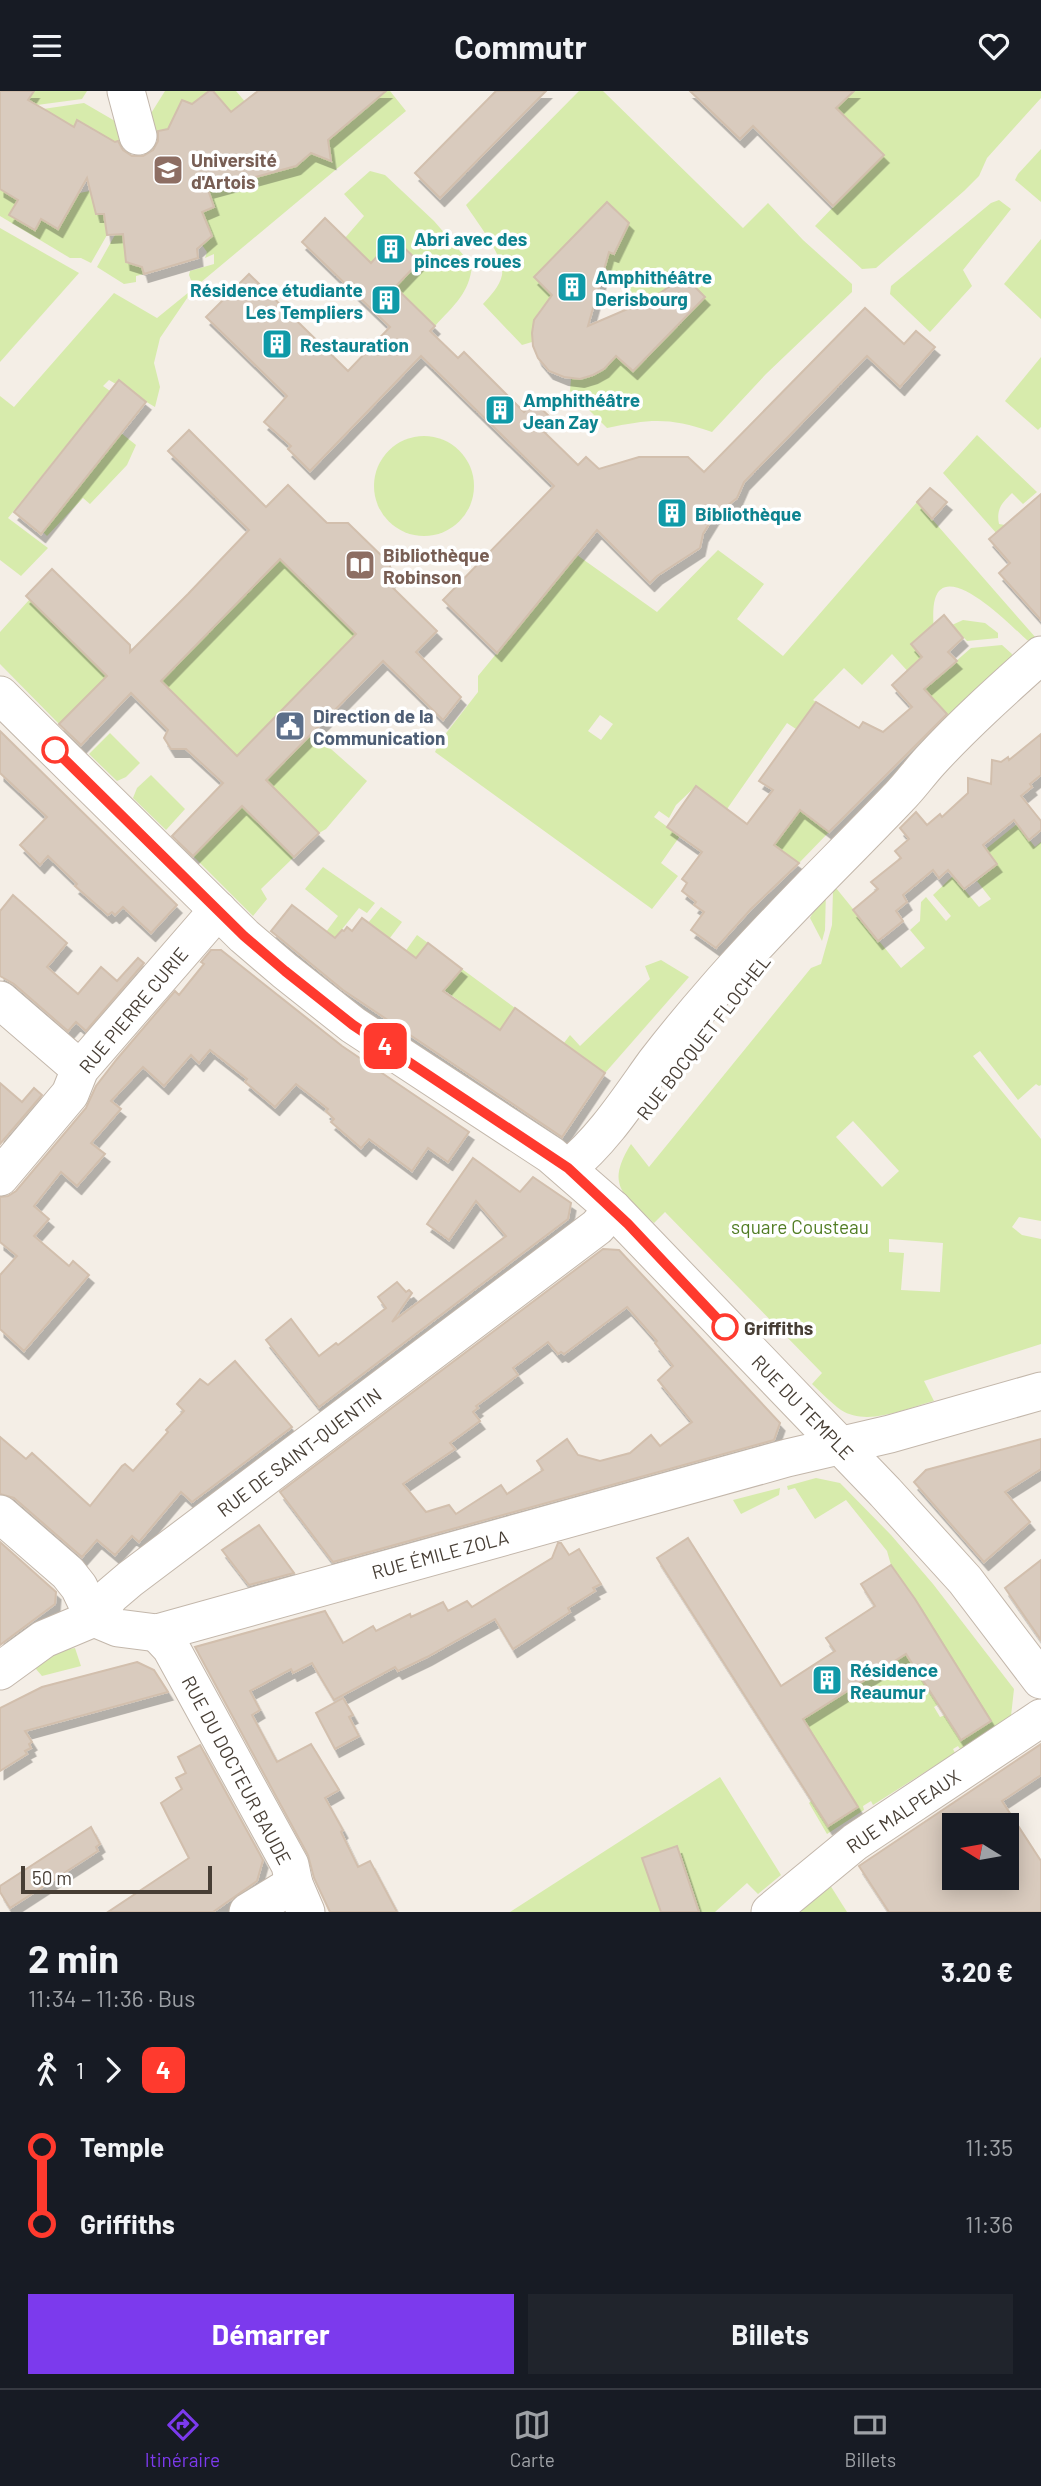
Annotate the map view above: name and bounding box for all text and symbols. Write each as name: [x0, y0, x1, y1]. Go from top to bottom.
icon: menu: [28, 27, 66, 65]
text: Commutr: [454, 27, 587, 65]
icon: heart: [975, 27, 1013, 65]
place label: Université d'Artois: [191, 148, 277, 193]
school or university icon: Université d'Artois: [151, 153, 185, 187]
place label: Abri avec des pinces roues: [414, 227, 527, 272]
building icon: Abri avec des pinces roues: [374, 232, 408, 266]
place label: Amphithéâtre Derisbourg: [595, 265, 712, 310]
building icon: Amphithéâtre Derisbourg: [555, 270, 589, 304]
place label: Résidence étudiante Les Templiers: [190, 278, 363, 323]
building icon: Résidence étudiante Les Templiers: [369, 283, 403, 317]
building icon: Restauration: [260, 327, 294, 361]
place label: Restauration: [300, 333, 409, 356]
place label: Amphithéâtre Jean Zay: [523, 388, 640, 433]
building icon: Amphithéâtre Jean Zay: [483, 393, 517, 427]
building icon: Bibliothèque: [655, 496, 689, 530]
place label: Bibliothèque: [695, 502, 802, 525]
place label: Bibliothèque Robinson: [383, 543, 490, 588]
library icon: Bibliothèque Robinson: [343, 548, 377, 582]
place label: Direction de la Communication: [313, 704, 446, 749]
public building icon: Direction de la Communication: [273, 709, 307, 743]
unlabelled marker: [42, 737, 68, 763]
street label: RUE PIERRE CURIE: [74, 942, 192, 1078]
street label: RUE BOCQUET FLOCHEL: [631, 950, 775, 1124]
line badge: 4: [362, 1023, 408, 1069]
text: 4: [378, 1031, 392, 1060]
park label: square Cousteau: [731, 1215, 869, 1238]
marker: Griffiths: [712, 1314, 738, 1340]
place label: Griffiths: [744, 1316, 813, 1339]
street label: RUE DU TEMPLE: [747, 1350, 859, 1464]
street label: RUE DE SAINT-QUENTIN: [212, 1383, 386, 1521]
street label: RUE ÉMILE ZOLA: [369, 1525, 511, 1583]
place label: Résidence Reaumur: [850, 1658, 938, 1703]
building icon: Résidence Reaumur: [810, 1663, 844, 1697]
street label: RUE DU DOCTEUR BAUDE: [177, 1672, 297, 1868]
street label: RUE MALPEAUX: [842, 1764, 964, 1858]
north arrow: [942, 1813, 1018, 1890]
map controls: [942, 1813, 1019, 1890]
scale bar: [21, 1863, 212, 1895]
text: 50 m: [32, 1866, 72, 1889]
text: 2 min: [28, 1935, 119, 1981]
text: 3.20 €: [941, 1956, 1013, 1987]
text: 11:34 – 11:36 · Bus: [28, 1984, 195, 2012]
icon: walk: [28, 2051, 66, 2089]
icon: forward: [94, 2051, 132, 2089]
text: 4: [156, 2055, 171, 2084]
text: 1: [76, 2056, 84, 2084]
text: Temple: [80, 2131, 164, 2162]
text: 11:35: [965, 2133, 1013, 2161]
text: Griffiths: [80, 2208, 175, 2239]
text: 11:36: [965, 2210, 1013, 2238]
button: Démarrer: [28, 2294, 514, 2374]
button: Billets: [528, 2294, 1013, 2374]
tab: Itinéraire: [145, 2406, 220, 2471]
tab: Carte: [510, 2406, 555, 2471]
tab: Billets: [845, 2406, 896, 2471]

